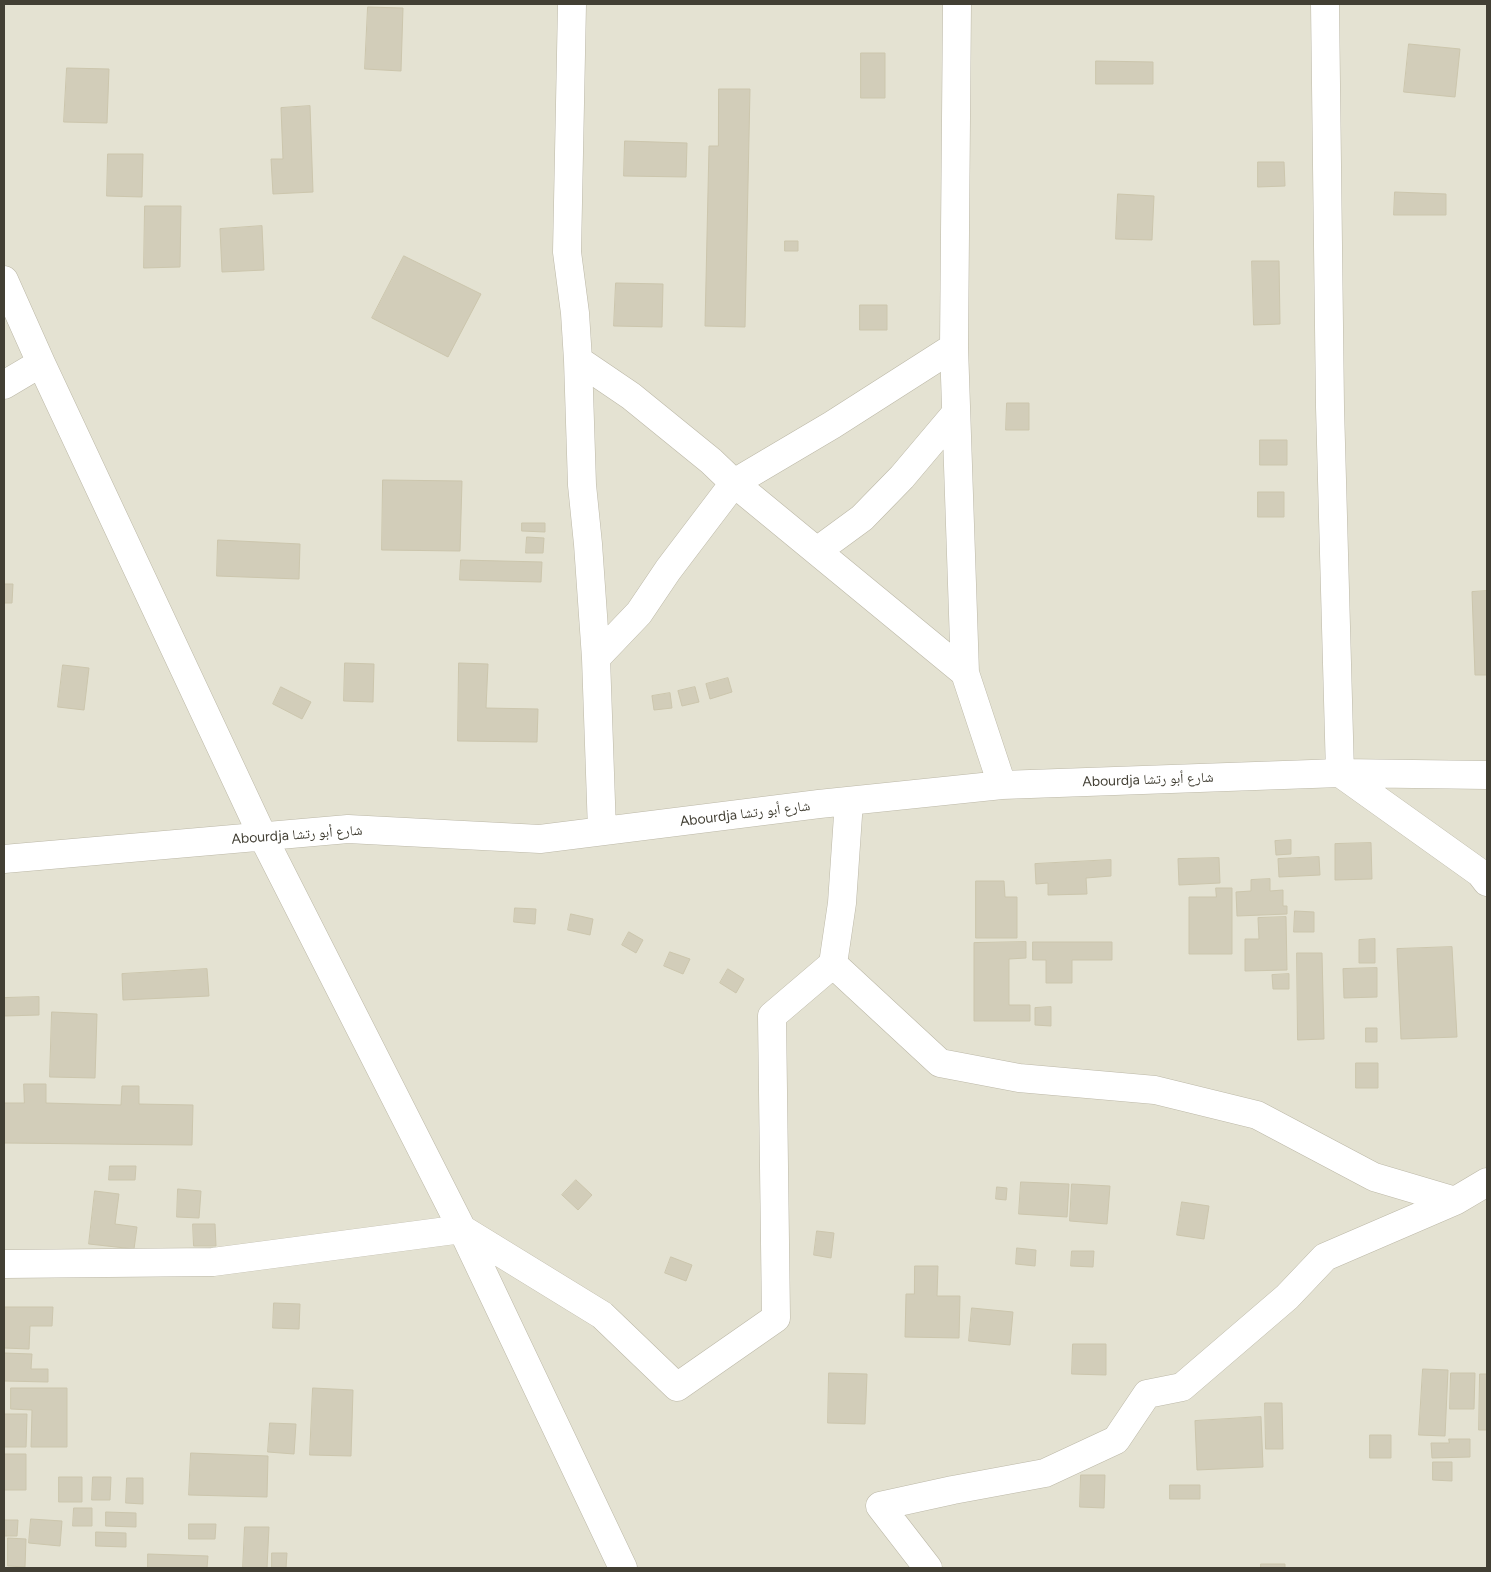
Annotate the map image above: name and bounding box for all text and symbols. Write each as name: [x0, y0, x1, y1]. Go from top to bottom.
street label: Abourdja شارع أبو رتشا: [1082, 769, 1214, 791]
street label: Abourdja شارع أبو رتشا: [679, 798, 811, 830]
street label: Abourdja شارع أبو رتشا: [231, 822, 363, 848]

